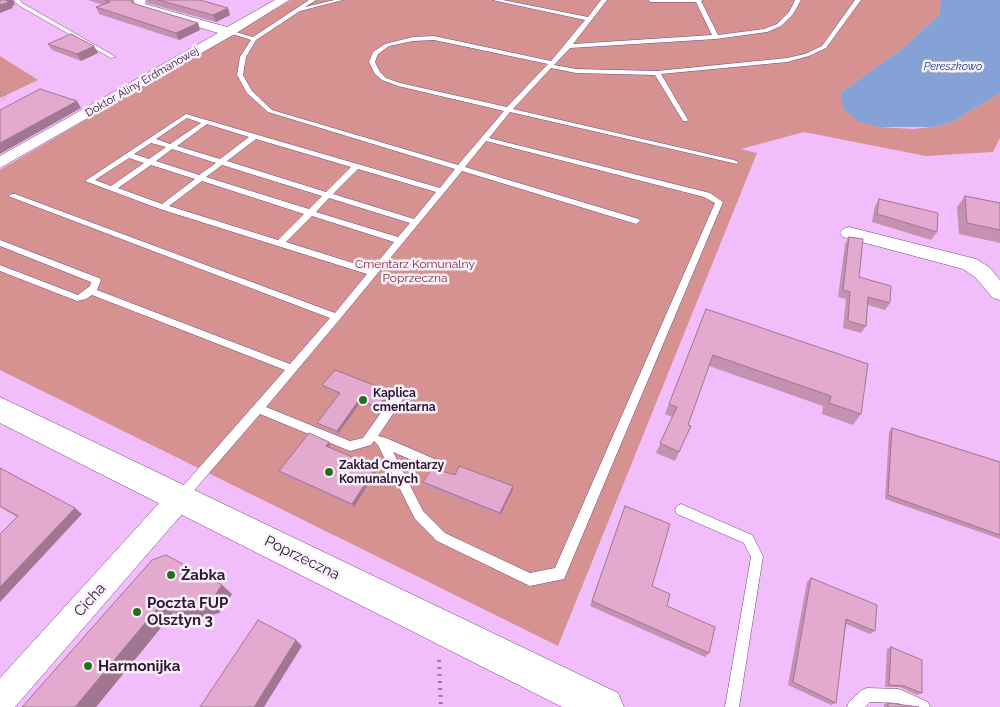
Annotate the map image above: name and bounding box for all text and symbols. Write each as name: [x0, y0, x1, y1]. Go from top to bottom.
street label: Doktor Aliny Erdmanowej: [83, 44, 201, 120]
water label: Pereszkowo: [924, 60, 982, 74]
park label: Cmentarz Komunalny Poprzeczna: [355, 257, 475, 285]
place label: Kaplica cmentarna: [373, 386, 436, 414]
marker: Kaplica cmentarna: [357, 394, 369, 406]
place label: Zakład Cmentarzy Komunalnych: [339, 458, 444, 486]
marker: Zakład Cmentarzy Komunalnych: [323, 466, 335, 478]
street label: Poprzeczna: [262, 532, 342, 584]
place label: Żabka: [181, 566, 225, 584]
marker: Żabka: [165, 569, 177, 581]
street label: Cicha: [70, 580, 110, 620]
place label: Poczta FUP Olsztyn 3: [147, 594, 228, 629]
marker: Poczta FUP Olsztyn 3: [131, 606, 143, 618]
place label: Harmonijka: [98, 657, 180, 675]
marker: Harmonijka: [82, 660, 94, 672]

